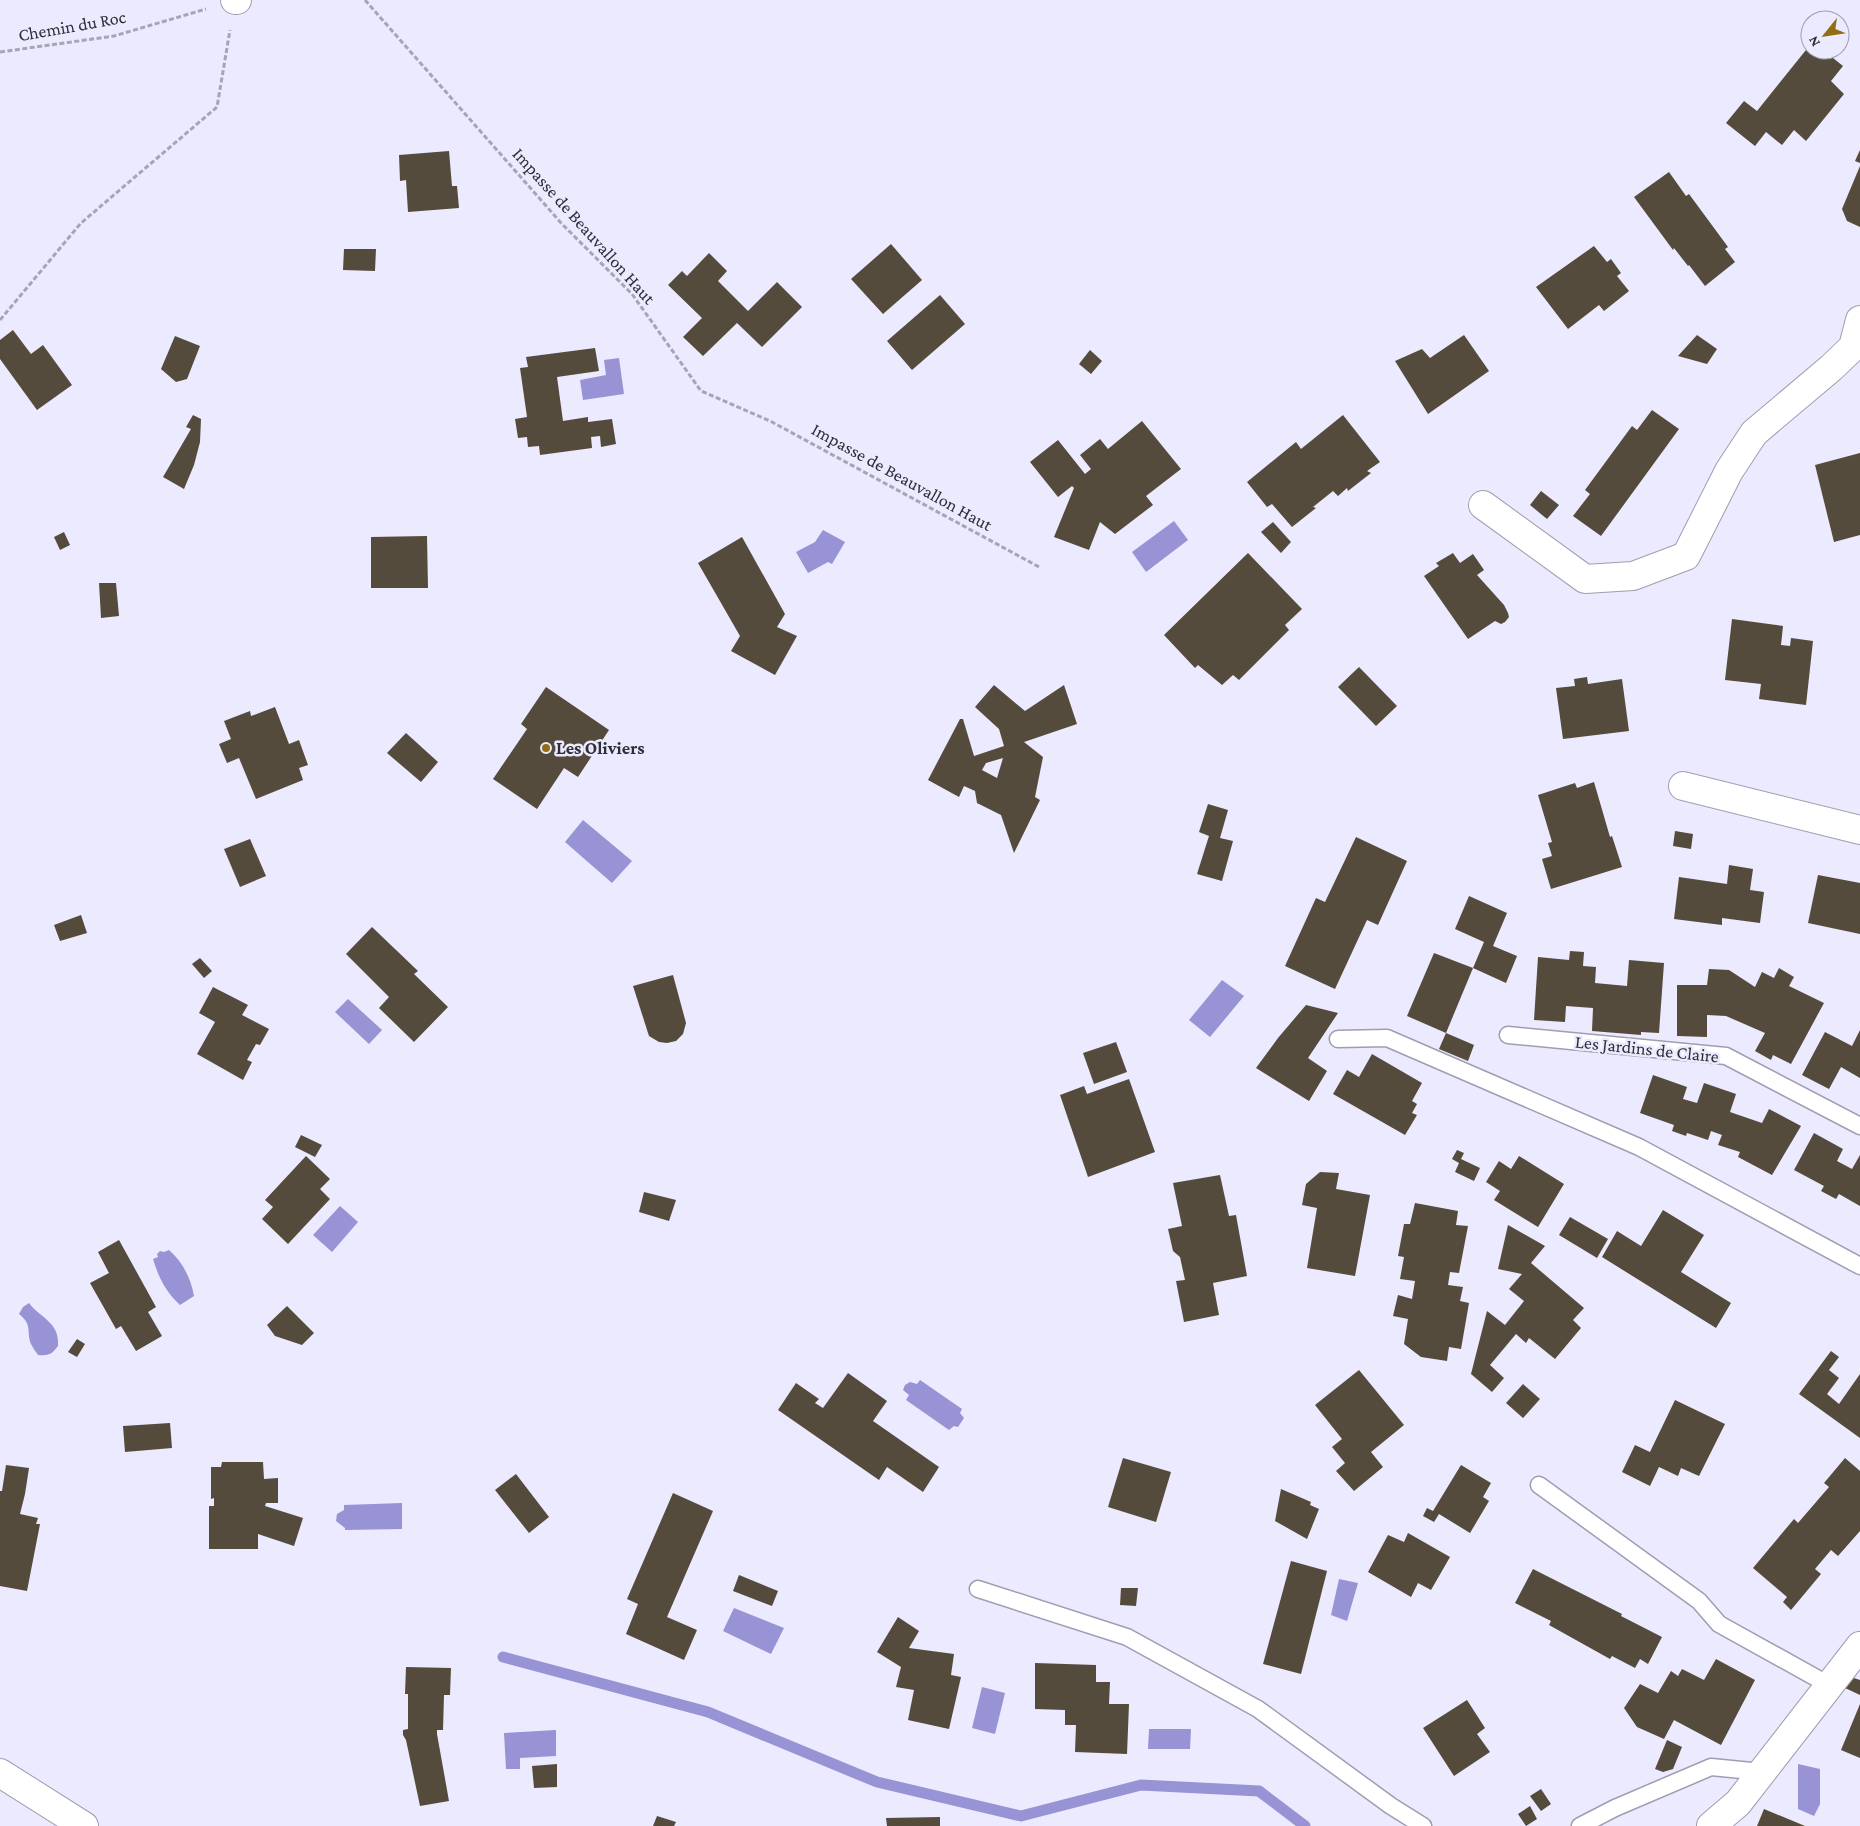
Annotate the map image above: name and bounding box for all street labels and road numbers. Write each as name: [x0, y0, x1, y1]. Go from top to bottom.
street label: Chemin du Roc: [17, 7, 128, 45]
street label: Impasse de Beauvallon Haut: [509, 144, 660, 309]
street label: Impasse de Beauvallon Haut: [808, 419, 997, 535]
street label: Les Jardins de Claire: [1574, 1032, 1720, 1066]

